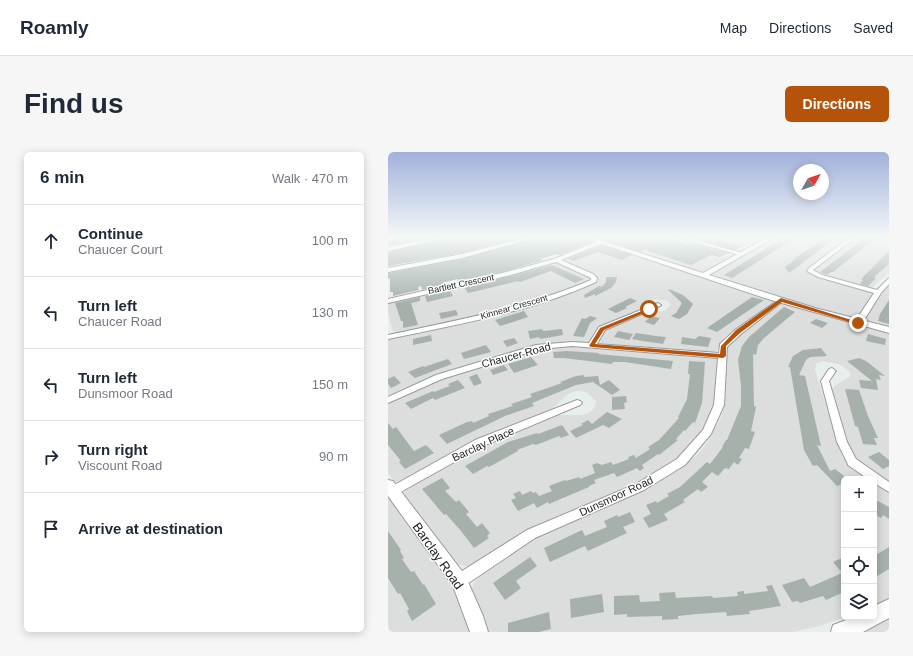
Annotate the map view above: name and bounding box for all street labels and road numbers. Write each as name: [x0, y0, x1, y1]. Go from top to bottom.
street label: Bartlett Crescent: [427, 272, 495, 296]
street label: Kinnear Crescent: [479, 292, 549, 321]
street label: Chaucer Road: [480, 340, 552, 370]
street label: Barclay Place: [450, 424, 516, 464]
street label: Dunsmoor Road: [577, 474, 655, 518]
street label: Barclay Road: [409, 520, 467, 592]

